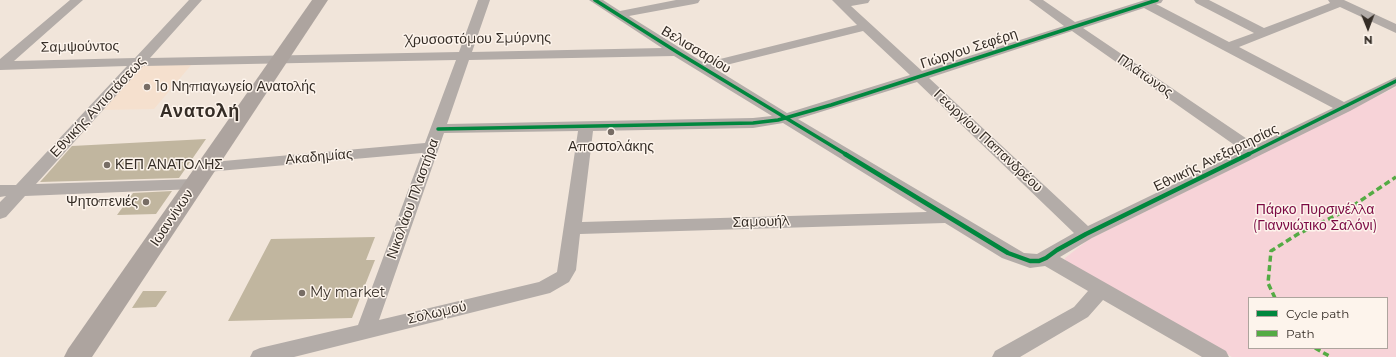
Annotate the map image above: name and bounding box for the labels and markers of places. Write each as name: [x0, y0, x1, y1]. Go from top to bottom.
place label: 1ο Νηπιαγωγείο Ανατολής: [155, 79, 316, 95]
marker: 1ο Νηπιαγωγείο Ανατολής: [142, 82, 152, 92]
marker: Αποστολάκης: [606, 127, 616, 137]
place label: Αποστολάκης: [568, 139, 654, 155]
place label: ΚΕΠ ΑΝΑΤΟΛΗΣ: [115, 157, 223, 173]
marker: ΚΕΠ ΑΝΑΤΟΛΗΣ: [102, 160, 112, 170]
place label: Ψητοπενιές: [66, 194, 138, 210]
marker: Ψητοπενιές: [141, 197, 151, 207]
place label: My market: [310, 285, 385, 301]
marker: My market: [297, 288, 307, 298]

